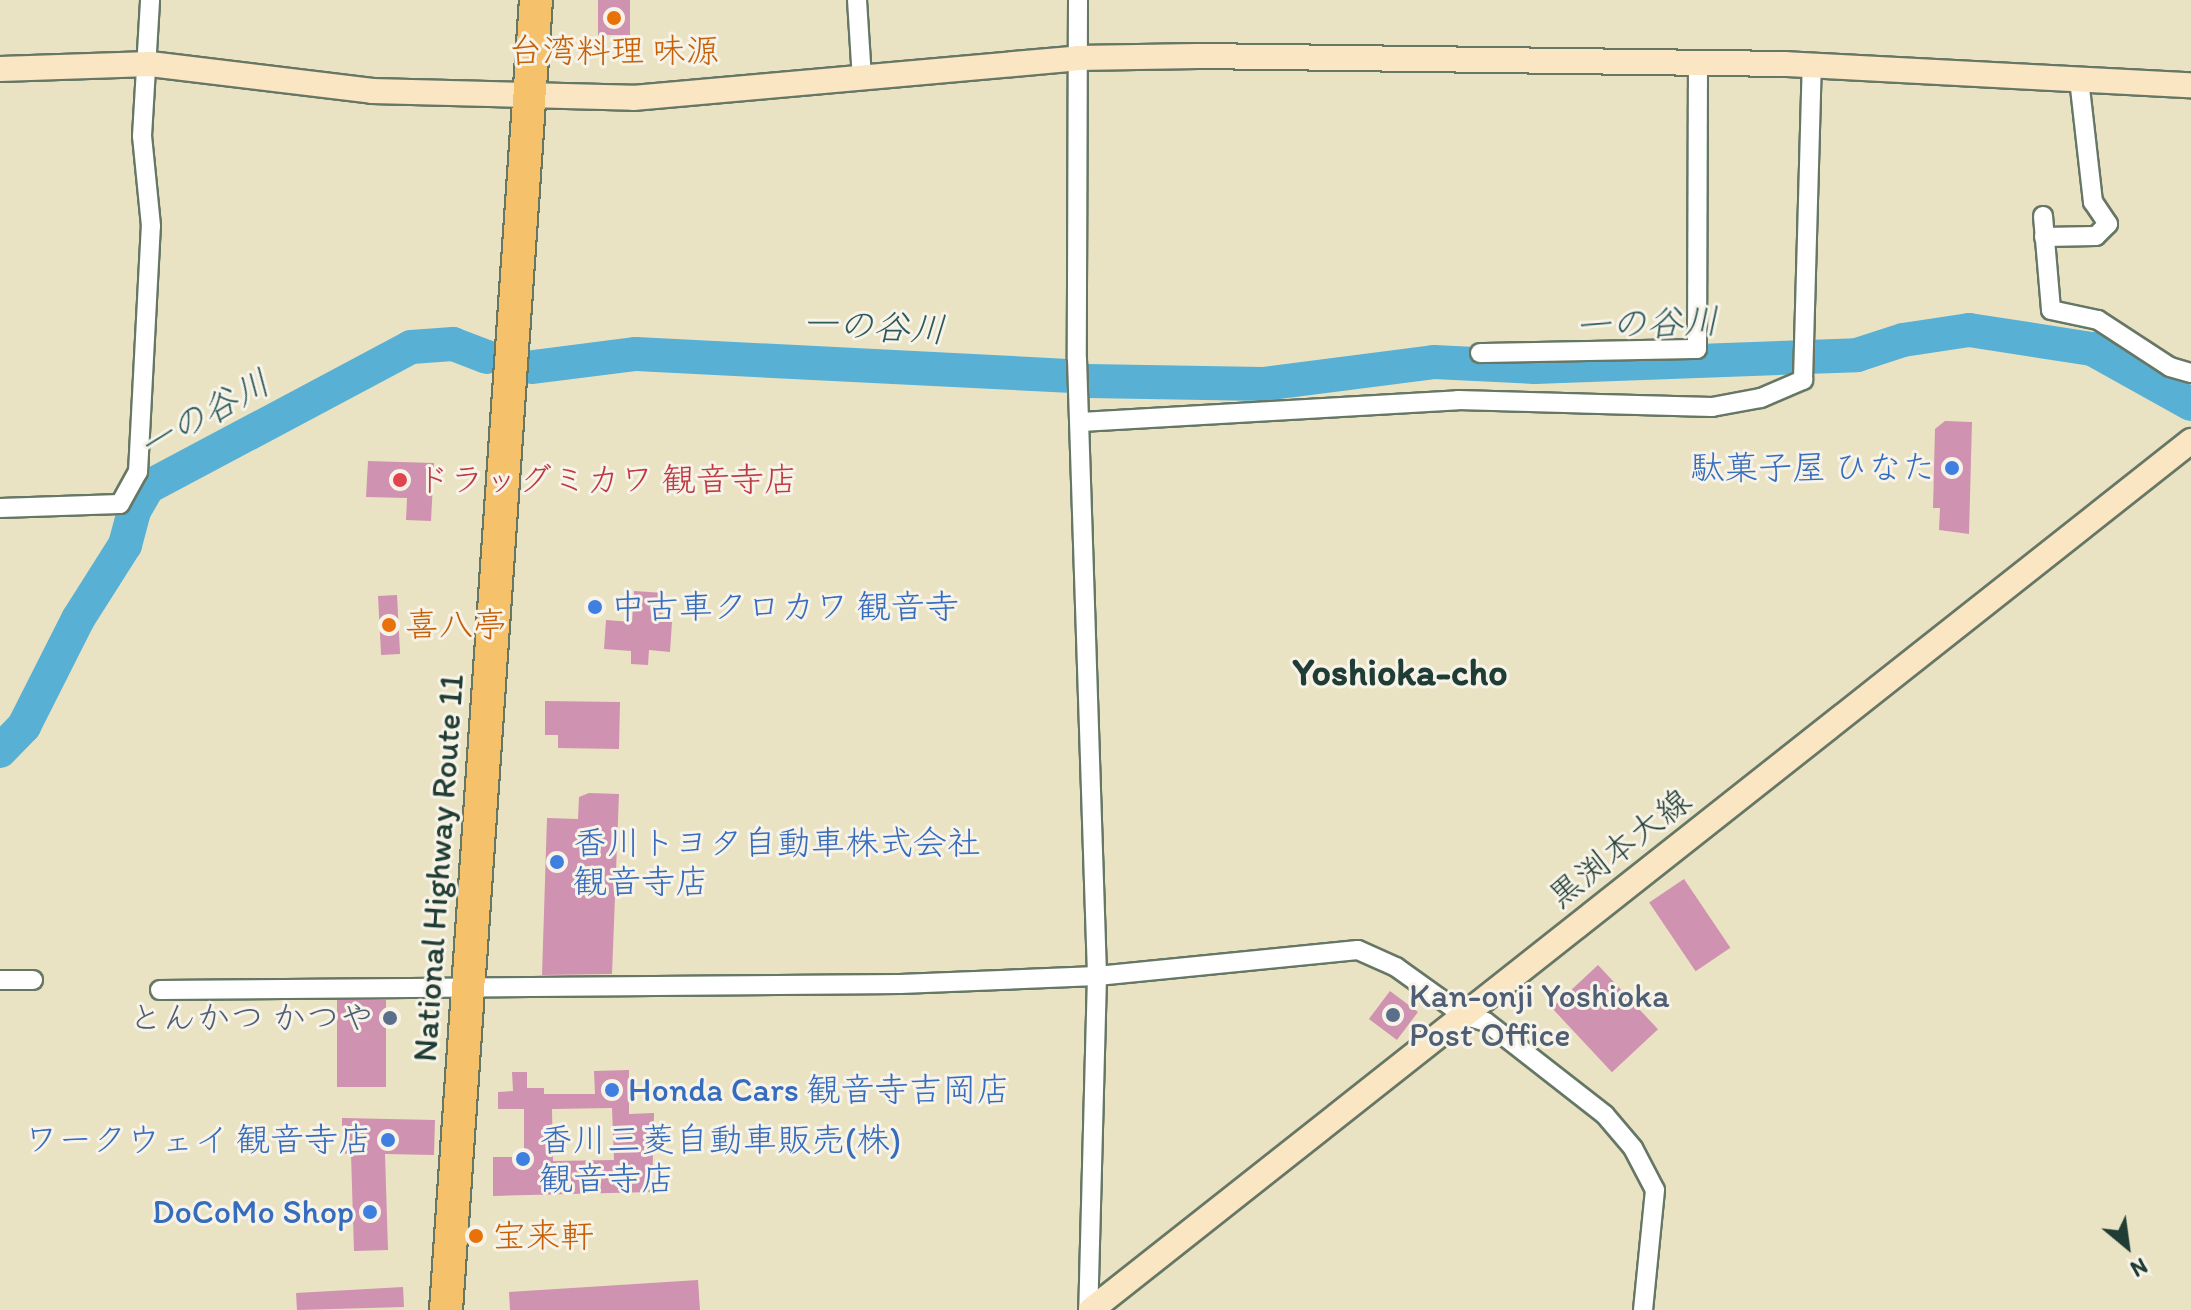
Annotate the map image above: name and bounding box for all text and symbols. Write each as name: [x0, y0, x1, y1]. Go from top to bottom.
marker: 台湾料理 味源: [605, 9, 623, 27]
place label: 台湾料理 味源: [508, 31, 720, 71]
water label: 一の谷川: [1574, 299, 1720, 347]
water label: 一の谷川: [801, 301, 947, 351]
water label: 一の谷川: [131, 360, 277, 468]
place label: 駄菓子屋 ひなた: [1690, 448, 1936, 488]
marker: 駄菓子屋 ひなた: [1943, 459, 1961, 477]
place label: ドラッグミカワ 観音寺店: [416, 460, 798, 500]
marker: ドラッグミカワ 観音寺店: [391, 471, 409, 489]
place label: 中古車クロカワ 観音寺: [611, 587, 959, 627]
marker: 中古車クロカワ 観音寺: [586, 598, 604, 616]
place label: 喜八亭: [405, 605, 507, 645]
marker: 喜八亭: [380, 616, 398, 634]
district label: Yoshioka-cho: [1292, 650, 1508, 696]
street label: National Highway Route 11: [404, 673, 472, 1063]
street label: 黒渕本大線: [1539, 780, 1699, 916]
place label: 香川トヨタ自動車株式会社 観音寺店: [573, 822, 981, 902]
marker: 香川トヨタ自動車株式会社 観音寺店: [548, 853, 566, 871]
place label: Kan-onji Yoshioka Post Office: [1409, 975, 1670, 1054]
place label: とんかつ かつや: [128, 998, 374, 1038]
marker: Kan-onji Yoshioka Post Office: [1384, 1006, 1402, 1024]
marker: とんかつ かつや: [381, 1009, 399, 1027]
place label: Honda Cars 観音寺吉岡店: [628, 1070, 1011, 1110]
marker: Honda Cars 観音寺吉岡店: [603, 1081, 621, 1099]
place label: 香川三菱自動車販売(株) 観音寺店: [539, 1119, 901, 1198]
place label: ワークウェイ 観音寺店: [24, 1120, 372, 1160]
marker: ワークウェイ 観音寺店: [379, 1131, 397, 1149]
marker: 香川三菱自動車販売(株) 観音寺店: [514, 1150, 532, 1168]
place label: DoCoMo Shop: [152, 1192, 354, 1232]
marker: DoCoMo Shop: [361, 1203, 379, 1221]
north arrow: [2087, 1206, 2167, 1286]
place label: 宝来軒: [492, 1216, 594, 1256]
marker: 宝来軒: [467, 1227, 485, 1245]
text: N: [2126, 1252, 2152, 1283]

